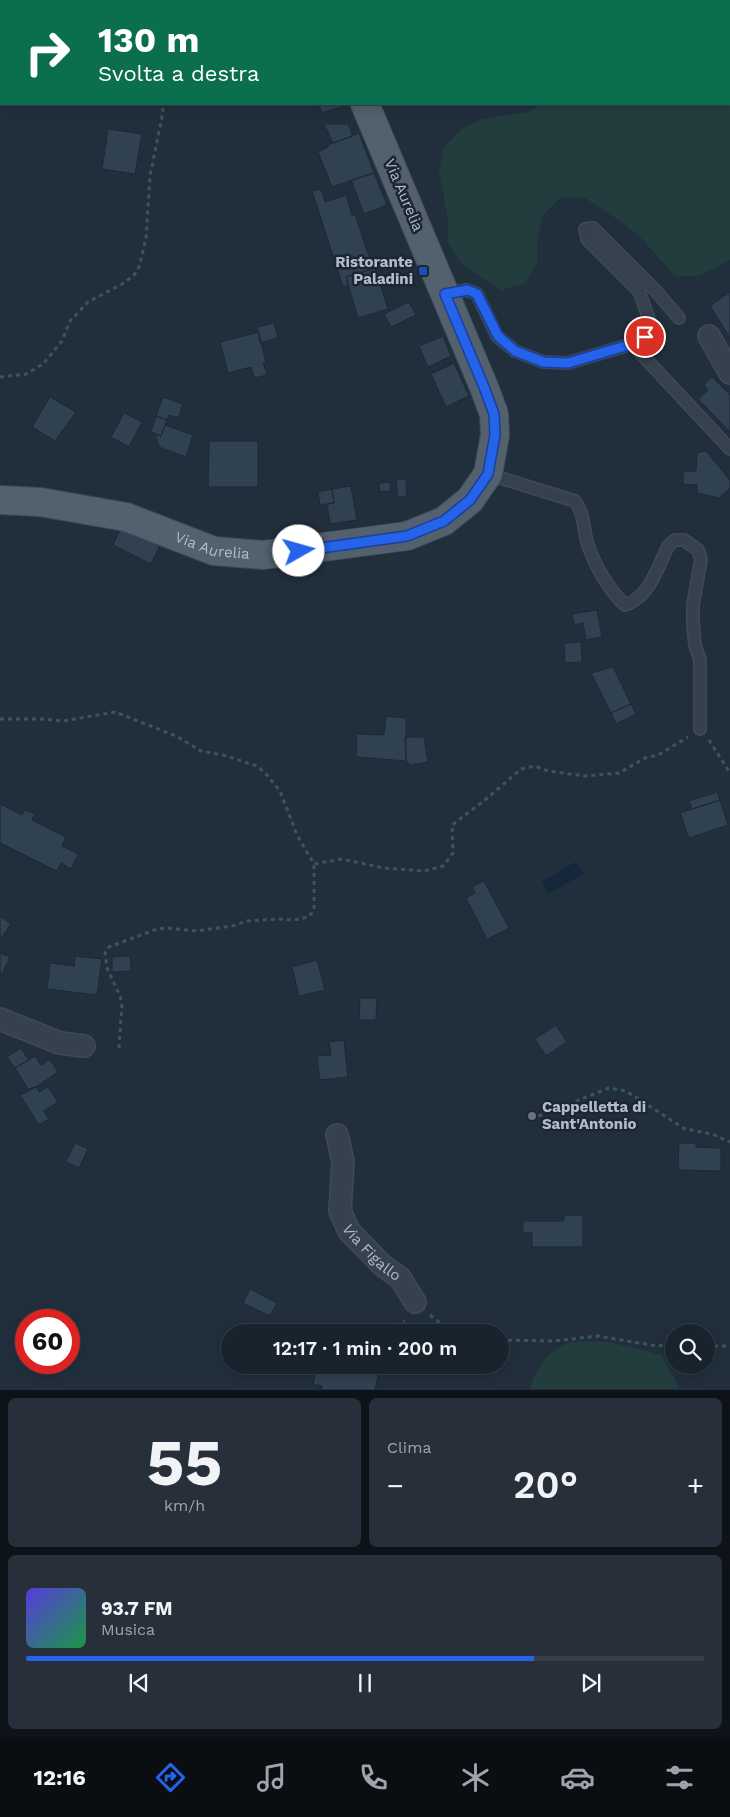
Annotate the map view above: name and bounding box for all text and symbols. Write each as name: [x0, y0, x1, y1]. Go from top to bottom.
text: 130 m: [98, 19, 199, 61]
icon: right: [15, 20, 80, 85]
text: Svolta a destra: [98, 61, 259, 86]
street label: Via Aurelia: [381, 156, 428, 234]
place label: Ristorante Paladini: [335, 253, 413, 288]
marker: Ristorante Paladini: [417, 265, 429, 277]
pin: [624, 316, 666, 358]
icon: arrive: [631, 323, 659, 351]
position arrow: [272, 524, 324, 576]
street label: Via Aurelia: [172, 528, 251, 563]
place label: Cappelletta di Sant'Antonio: [542, 1098, 646, 1133]
marker: Cappelletta di Sant'Antonio: [526, 1110, 538, 1122]
street label: Via Figallo: [338, 1222, 405, 1285]
speed limit sign: 60: [15, 1309, 80, 1374]
map controls: [665, 1324, 715, 1374]
button: search: [665, 1324, 715, 1374]
text: 12:17 · 1 min · 200 m: [273, 1337, 457, 1360]
text: 55: [147, 1425, 222, 1501]
text: Clima: [387, 1438, 431, 1457]
text: 20°: [513, 1463, 578, 1507]
text: −: [387, 1469, 404, 1502]
text: +: [687, 1469, 704, 1502]
text: km/h: [164, 1496, 205, 1515]
text: 93.7 FM: [101, 1597, 173, 1620]
text: Musica: [101, 1620, 155, 1639]
icon: previous: [125, 1669, 153, 1697]
icon: pause: [351, 1669, 379, 1697]
icon: next: [577, 1669, 605, 1697]
icon: directions: [153, 1760, 188, 1795]
icon: music: [254, 1760, 289, 1795]
icon: phone: [356, 1760, 391, 1795]
icon: climate: [458, 1760, 493, 1795]
icon: car: [560, 1760, 595, 1795]
icon: filters: [662, 1760, 697, 1795]
text: 12:16: [33, 1765, 86, 1790]

